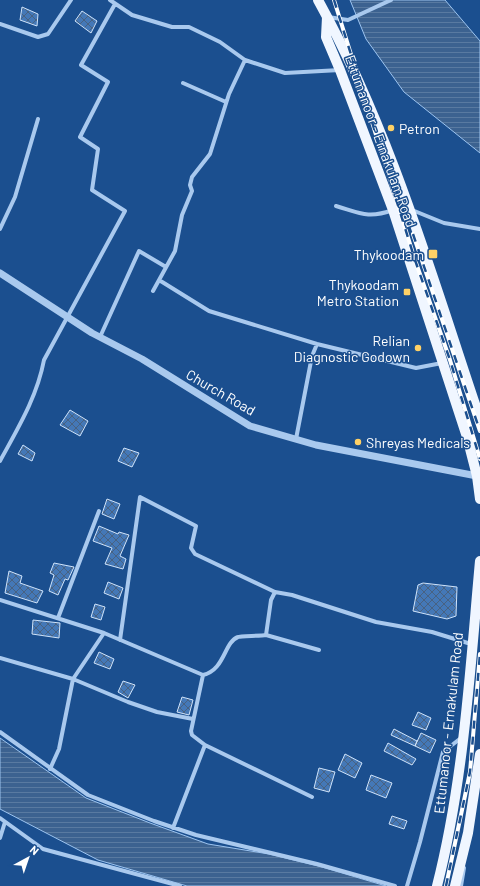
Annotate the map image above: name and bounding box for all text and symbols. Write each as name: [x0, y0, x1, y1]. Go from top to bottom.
street label: Ettumanoor - Ernakulam Road: [342, 52, 420, 230]
place label: Petron: [399, 120, 440, 137]
marker: Petron: [386, 123, 396, 133]
place label: Thykoodam: [354, 246, 424, 263]
marker: Thykoodam: [427, 248, 439, 260]
place label: Thykoodam Metro Station: [317, 276, 399, 309]
marker: Thykoodam Metro Station: [402, 287, 412, 297]
place label: Relian Diagnostic Godown: [294, 332, 410, 365]
marker: Relian Diagnostic Godown: [413, 343, 423, 353]
street label: Church Road: [183, 365, 259, 419]
place label: Shreyas Medicals: [366, 434, 470, 451]
marker: Shreyas Medicals: [353, 437, 363, 447]
street label: Ettumanoor - Ernakulam Road: [430, 631, 466, 815]
north arrow: [8, 838, 48, 878]
text: N: [28, 843, 42, 857]

